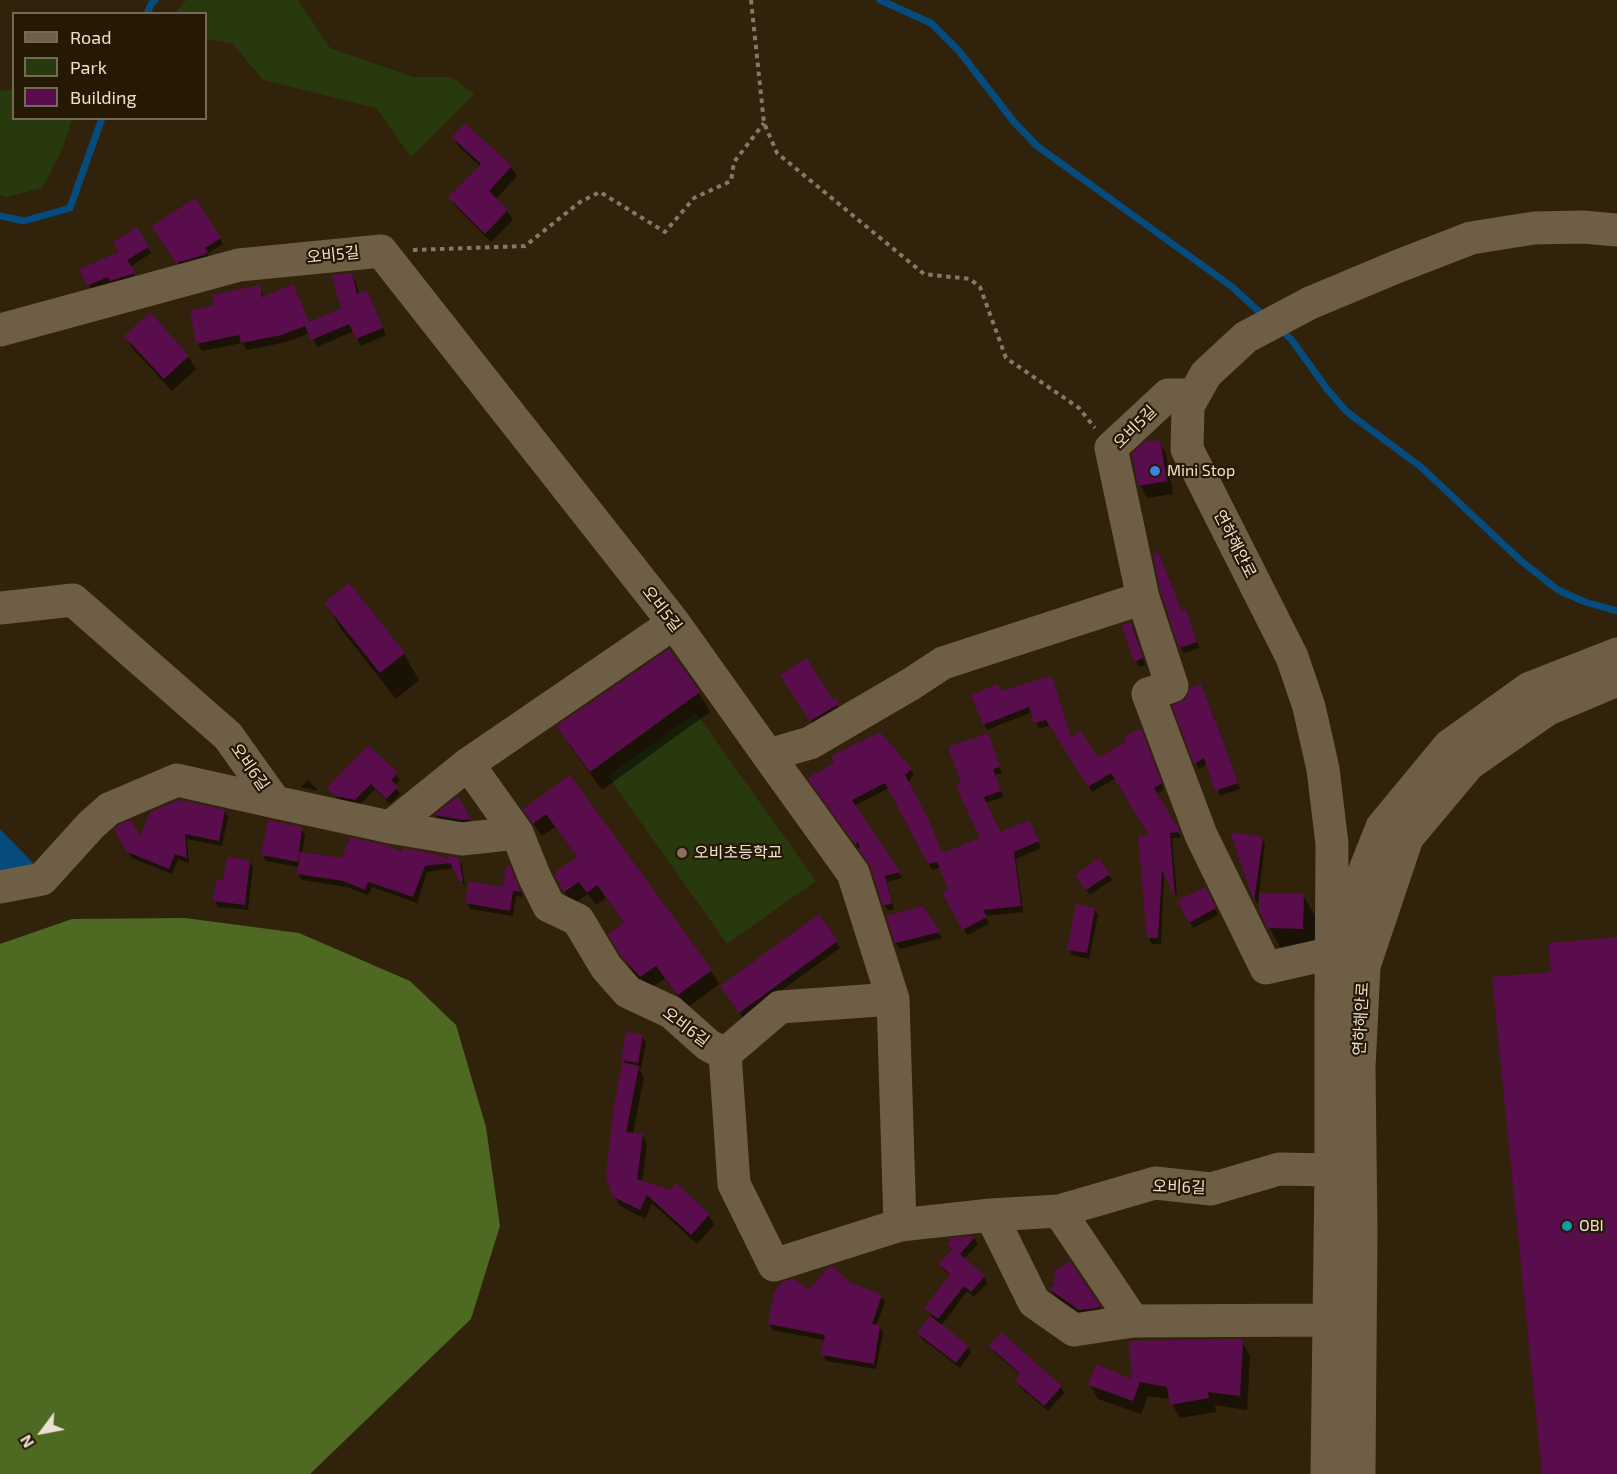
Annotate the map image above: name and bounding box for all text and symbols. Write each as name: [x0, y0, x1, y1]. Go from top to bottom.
legend: [12, 12, 207, 120]
text: Road: [70, 26, 111, 48]
text: Park: [70, 56, 107, 78]
text: Building: [70, 86, 137, 108]
street label: 오비5길: [306, 243, 360, 267]
street label: 오비5길: [1110, 402, 1160, 452]
place label: Mini Stop: [1167, 461, 1235, 481]
marker: Mini Stop: [1148, 464, 1162, 478]
street label: 연하해안로: [1210, 507, 1260, 581]
street label: 오비5길: [638, 582, 686, 636]
street label: 오비6길: [227, 740, 273, 794]
place label: 오비초등학교: [694, 843, 782, 863]
marker: 오비초등학교: [675, 846, 689, 860]
street label: 연하해안로: [1349, 982, 1373, 1056]
street label: 오비6길: [659, 1003, 713, 1051]
street label: 오비6길: [1152, 1176, 1206, 1198]
place label: OBI: [1579, 1216, 1604, 1236]
marker: OBI: [1560, 1219, 1574, 1233]
north arrow: [12, 1402, 72, 1462]
text: N: [15, 1432, 37, 1452]

